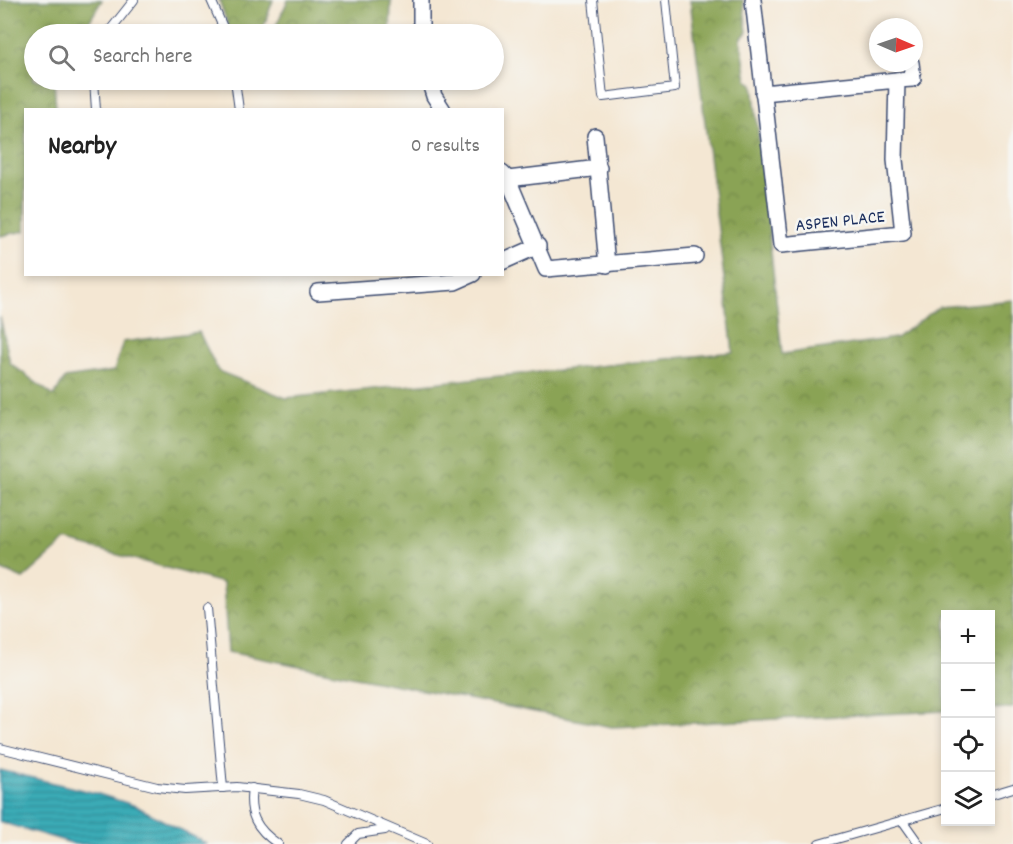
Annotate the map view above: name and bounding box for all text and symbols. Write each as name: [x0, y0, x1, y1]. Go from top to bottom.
north arrow: [869, 18, 923, 72]
search box: [24, 24, 504, 90]
icon: search: [45, 41, 78, 74]
text: Search here: [93, 42, 192, 73]
text: Nearby: [48, 129, 116, 166]
text: 0 results: [411, 133, 480, 161]
street label: ASPEN PLACE: [794, 205, 886, 240]
map controls: [941, 610, 995, 826]
button: +: [941, 610, 995, 664]
button: −: [941, 664, 995, 718]
button: locate: [941, 718, 995, 772]
button: layers: [941, 772, 995, 826]

